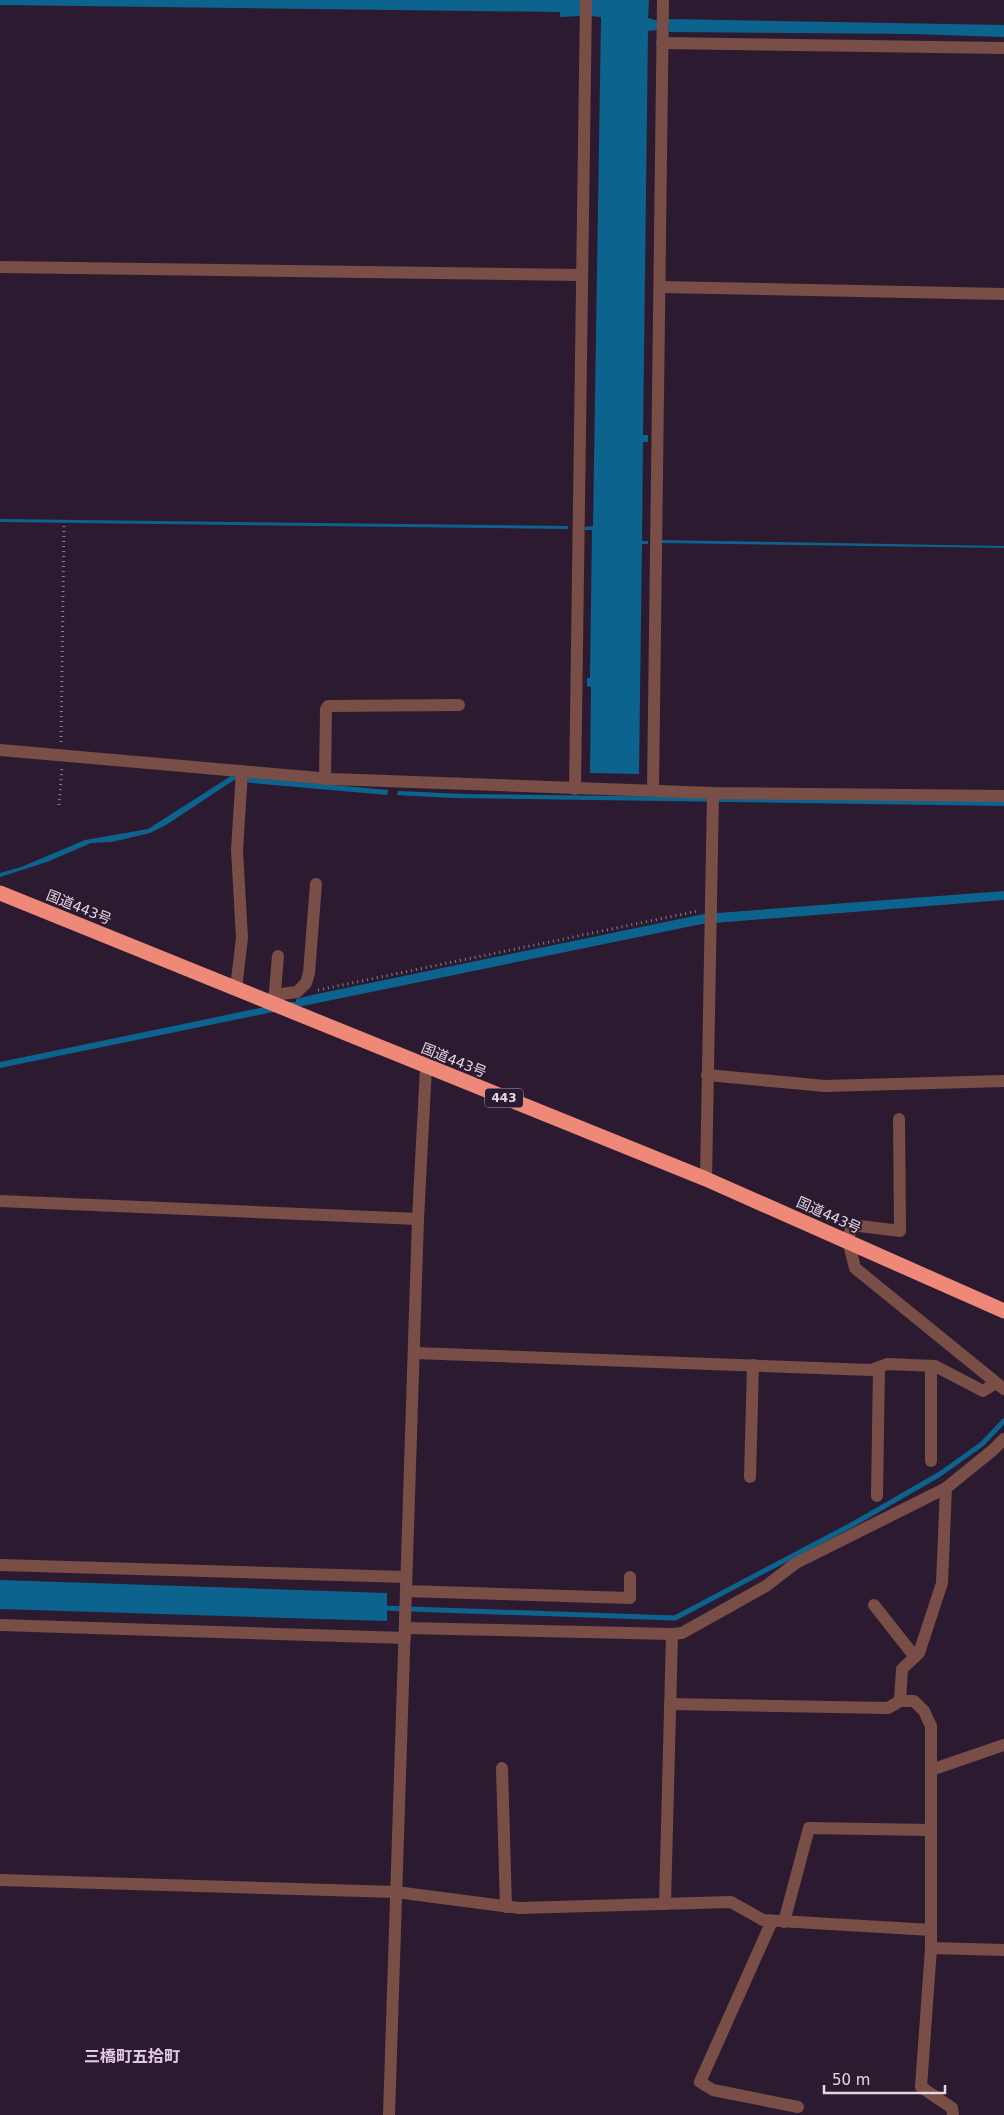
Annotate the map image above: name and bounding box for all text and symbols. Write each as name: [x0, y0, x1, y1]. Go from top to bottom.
street label: 国道443号: [44, 887, 114, 927]
street label: 国道443号: [419, 1040, 489, 1080]
road number: 443: [485, 1088, 523, 1108]
street label: 国道443号: [794, 1194, 864, 1236]
district label: 三橋町五拾町: [84, 2047, 180, 2066]
scale bar: [824, 2062, 945, 2094]
text: 50 m: [832, 2071, 870, 2089]

